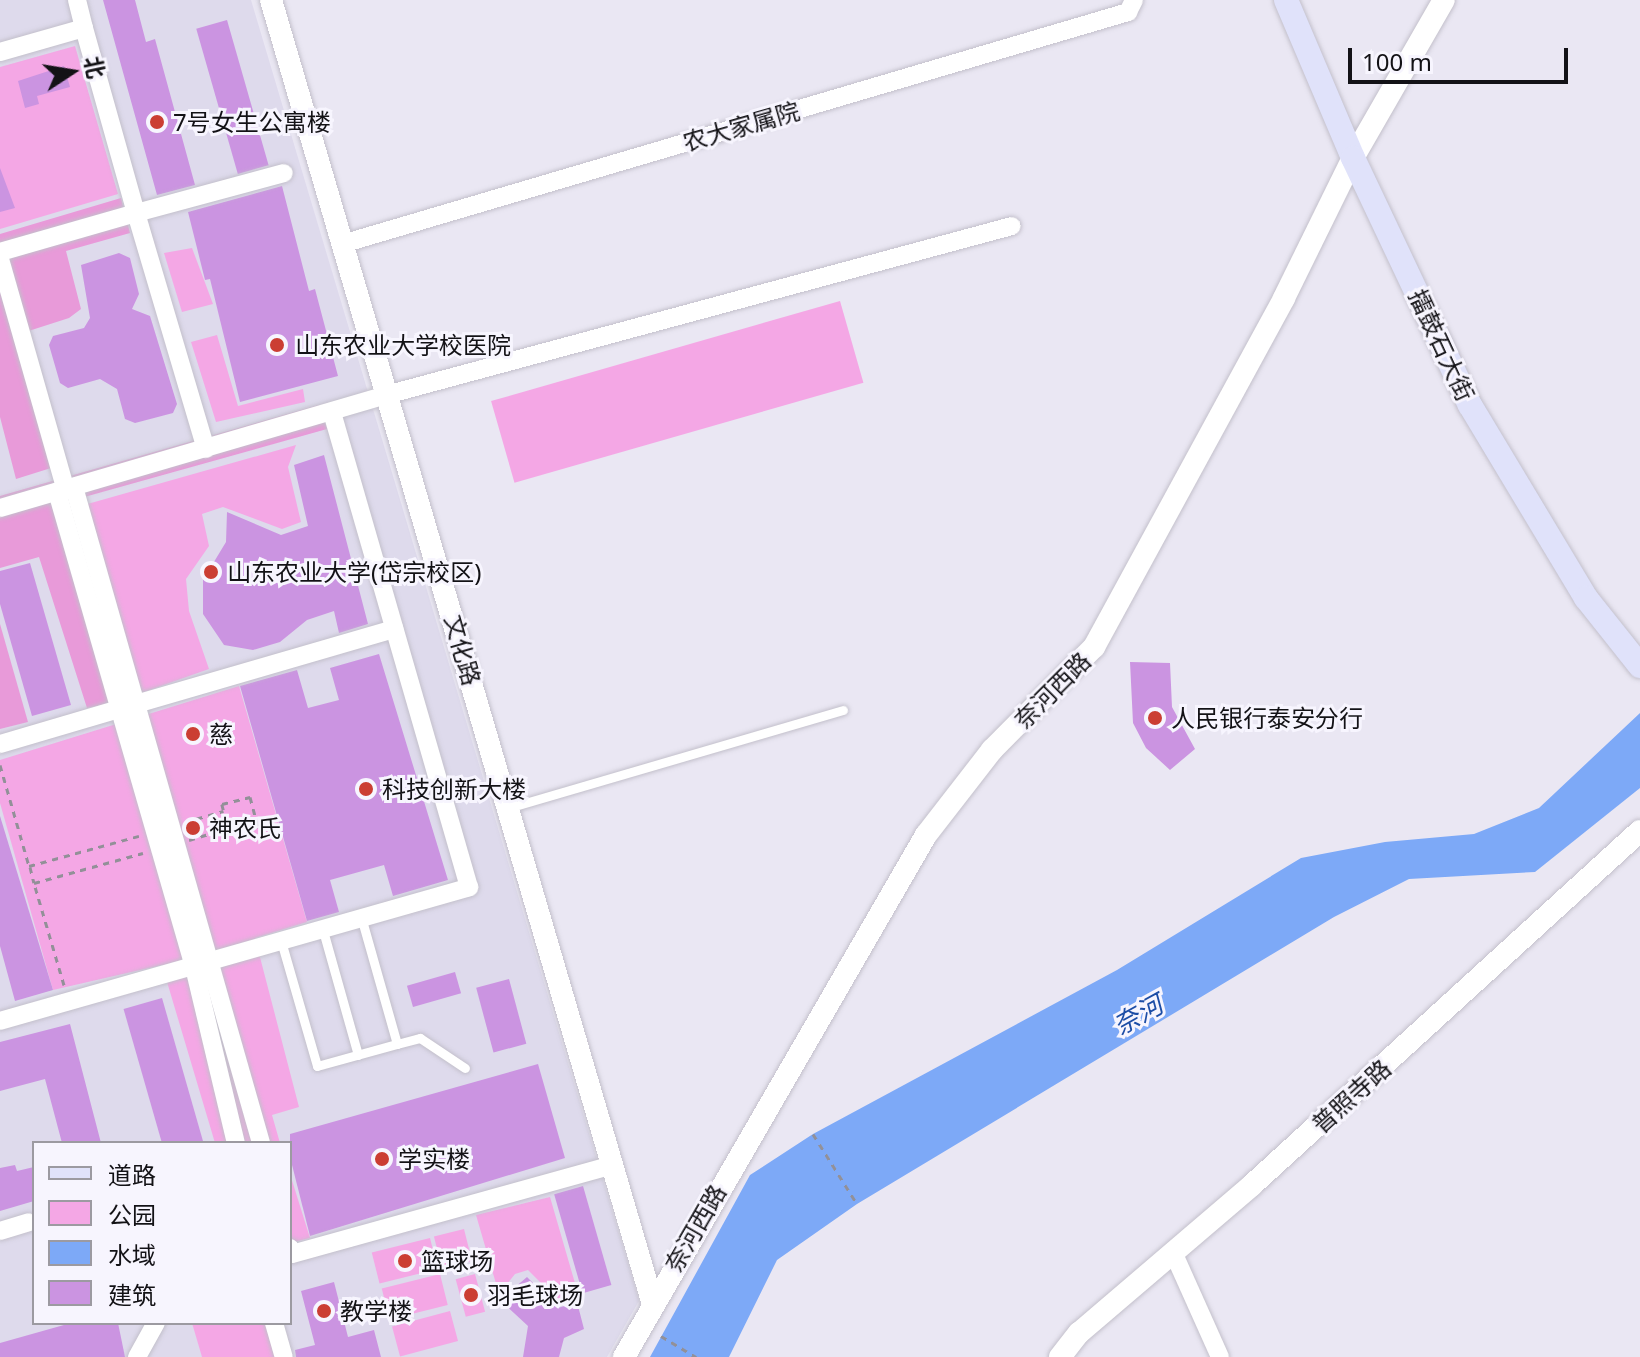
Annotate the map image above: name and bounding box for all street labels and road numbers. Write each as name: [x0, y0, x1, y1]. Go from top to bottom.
street label: 农大家属院: [679, 96, 803, 156]
street label: 擂鼓石大街: [1404, 285, 1480, 405]
street label: 文化路: [439, 611, 487, 689]
street label: 奈河西路: [1008, 646, 1096, 734]
street label: 普照寺路: [1306, 1053, 1396, 1139]
street label: 奈河西路: [659, 1179, 731, 1277]

